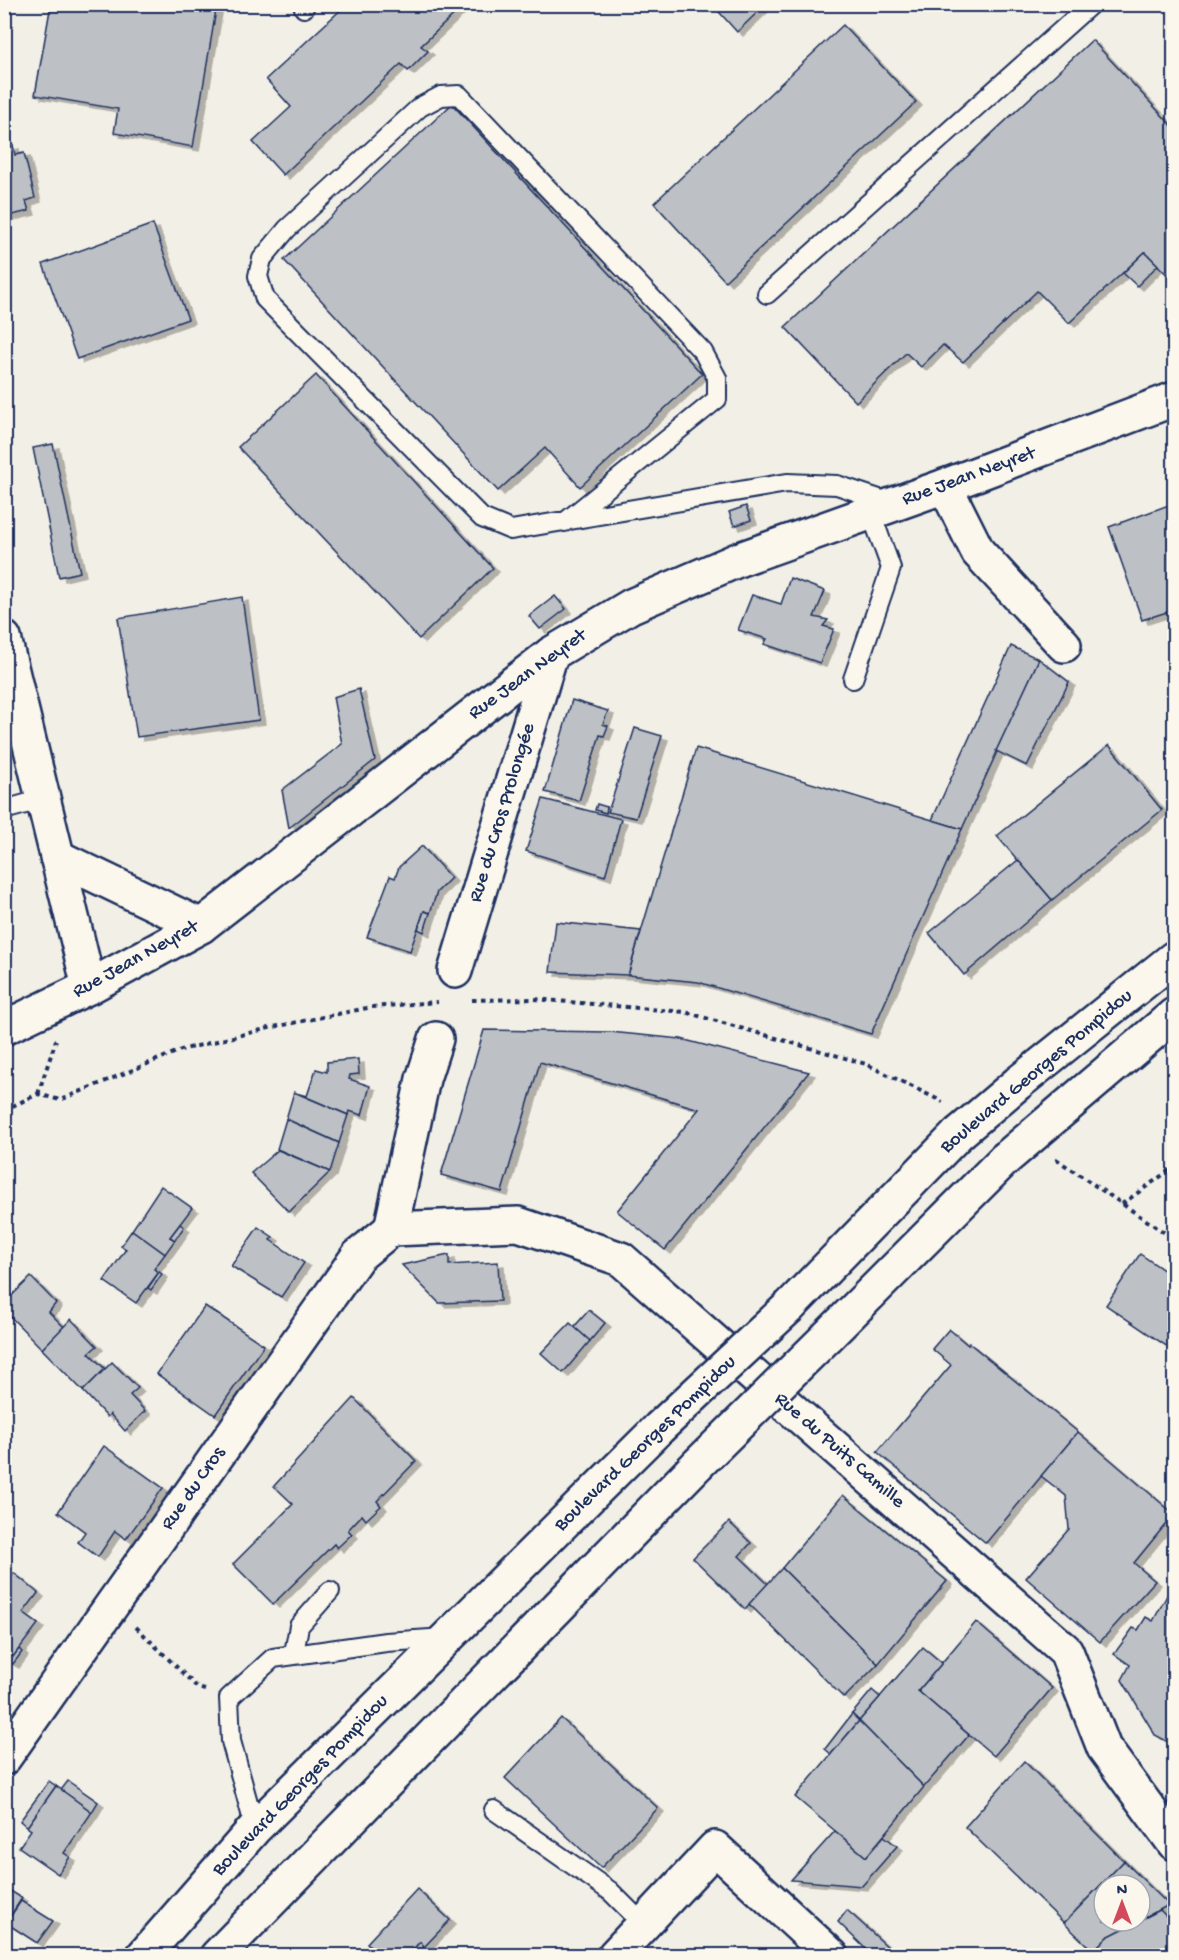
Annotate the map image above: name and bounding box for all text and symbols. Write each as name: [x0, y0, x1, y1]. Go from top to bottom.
street label: Rue Jean Neyret: [899, 442, 1040, 512]
street label: Rue Jean Neyret: [465, 623, 593, 725]
street label: Rue du Cros Prolongée: [465, 720, 541, 905]
street label: Rue Jean Neyret: [69, 915, 204, 1004]
street label: Boulevard Georges Pompidou: [936, 984, 1138, 1160]
street label: Boulevard Georges Pompidou: [550, 1351, 742, 1538]
street label: Rue du Puits Camille: [769, 1388, 909, 1514]
street label: Rue du Cros: [157, 1442, 231, 1535]
street label: Boulevard Georges Pompidou: [207, 1690, 394, 1882]
north arrow: [1092, 1873, 1152, 1933]
text: N: [1117, 1882, 1128, 1901]

